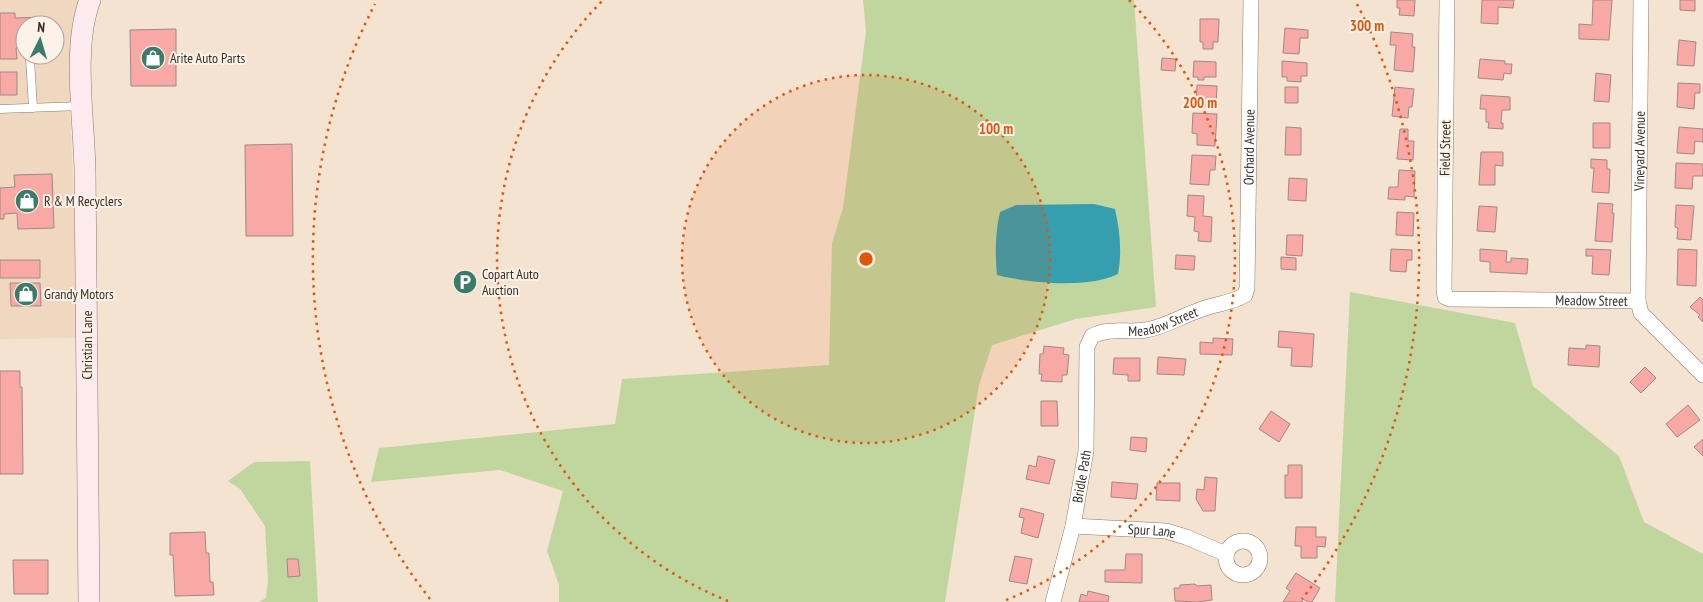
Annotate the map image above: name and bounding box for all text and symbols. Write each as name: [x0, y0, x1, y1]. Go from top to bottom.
north arrow: [15, 15, 65, 65]
text: 300 m: [1350, 16, 1384, 35]
text: N: [37, 18, 46, 36]
shop icon: Arite Auto Parts: [140, 45, 166, 71]
place label: Arite Auto Parts: [170, 49, 246, 67]
text: 200 m: [1183, 93, 1217, 112]
street label: Orchard Avenue: [1239, 109, 1258, 185]
street label: Vineyard Avenue: [1630, 111, 1649, 192]
text: 100 m: [979, 119, 1013, 138]
street label: Field Street: [1436, 120, 1454, 176]
shop icon: R & M Recyclers: [14, 188, 40, 214]
place label: R & M Recyclers: [44, 192, 123, 210]
centre of rings: [857, 250, 875, 268]
place label: Copart Auto Auction: [482, 265, 539, 299]
parking icon: Copart Auto Auction: [452, 269, 478, 295]
shop icon: Grandy Motors: [13, 281, 39, 307]
place label: Grandy Motors: [44, 285, 114, 303]
street label: Meadow Street: [1555, 291, 1628, 310]
street label: Meadow Street: [1128, 302, 1200, 340]
street label: Christian Lane: [78, 310, 96, 379]
street label: Bridle Path: [1068, 449, 1095, 504]
street label: Spur Lane: [1127, 520, 1178, 543]

